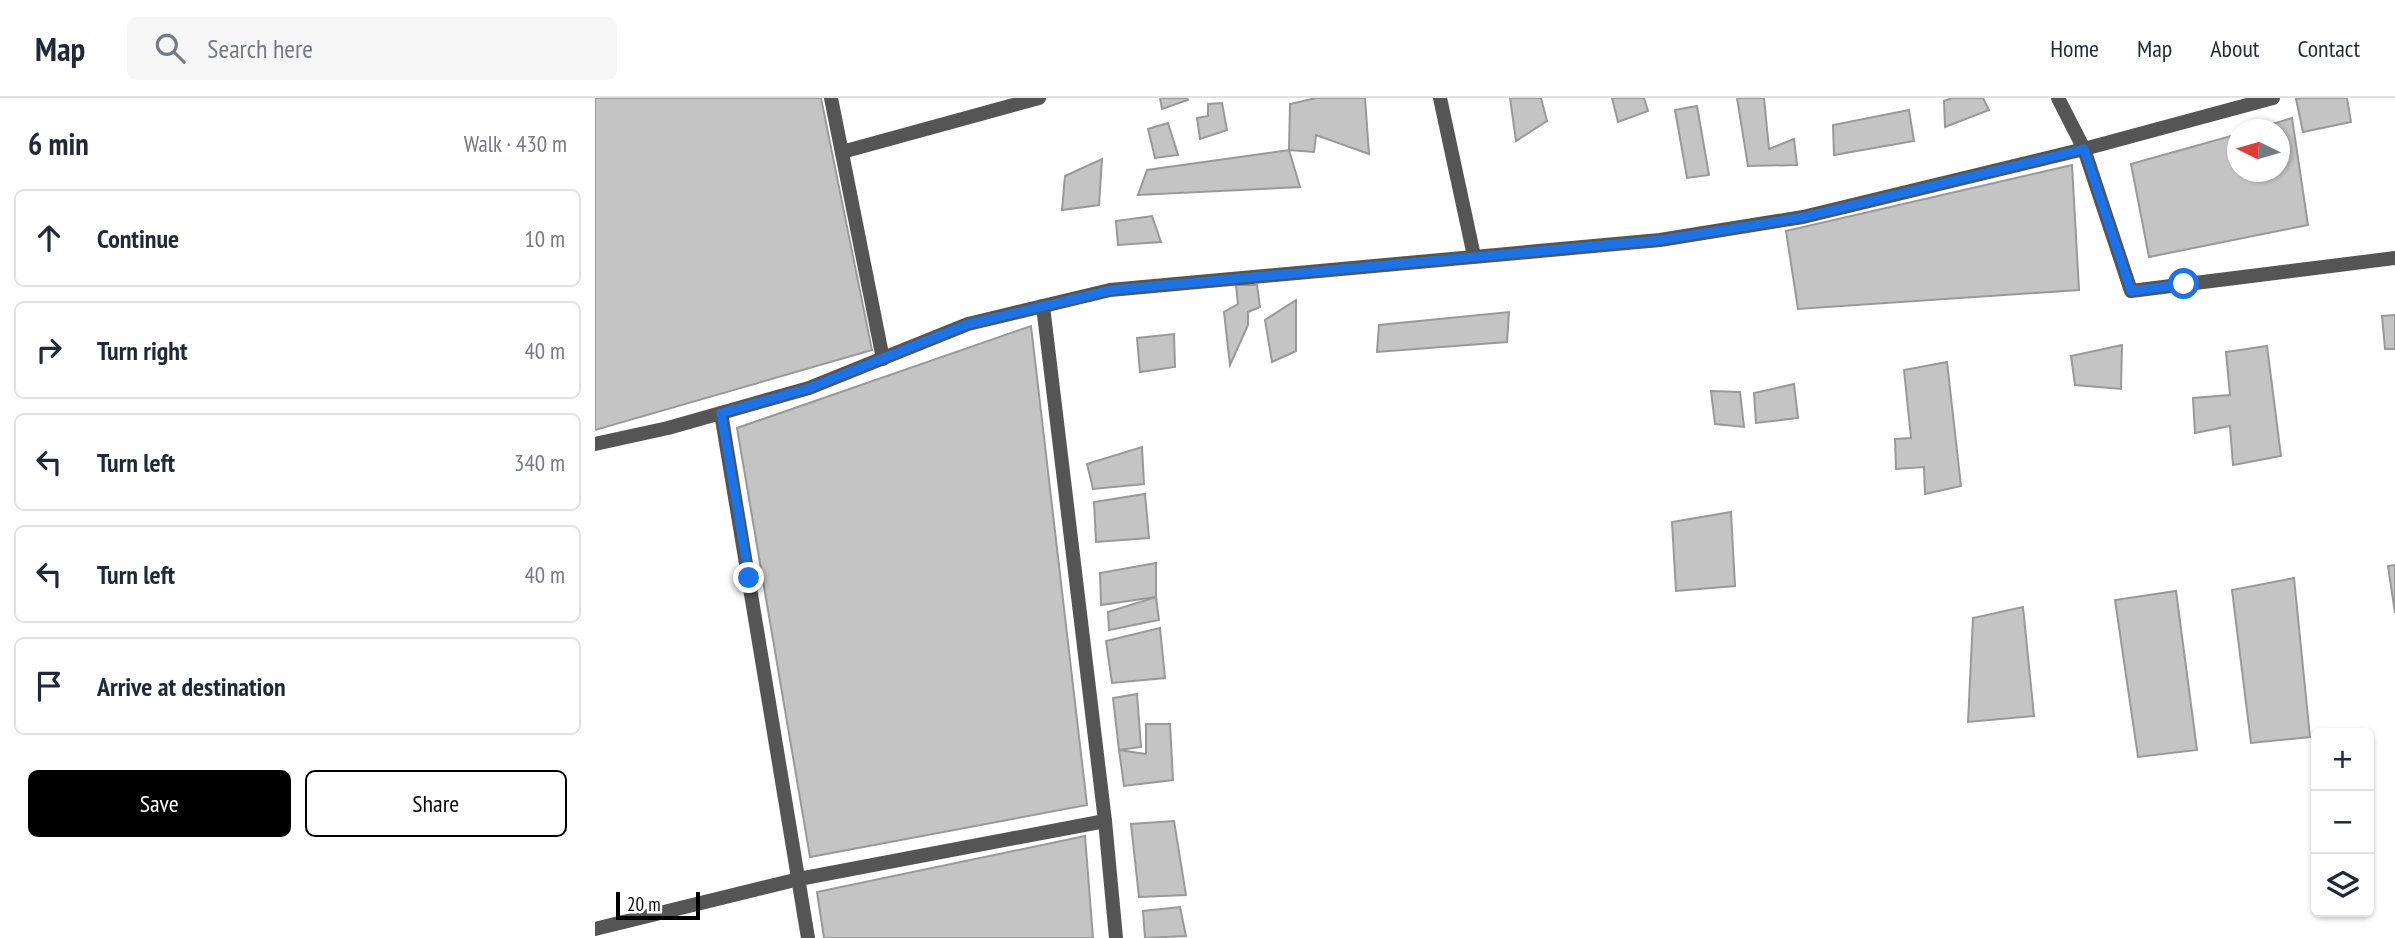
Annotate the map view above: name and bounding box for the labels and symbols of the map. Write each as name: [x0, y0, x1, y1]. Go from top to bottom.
north arrow: [2227, 119, 2290, 182]
route start: [2168, 268, 2199, 299]
route end: [733, 562, 764, 593]
scale bar: [616, 889, 700, 921]

